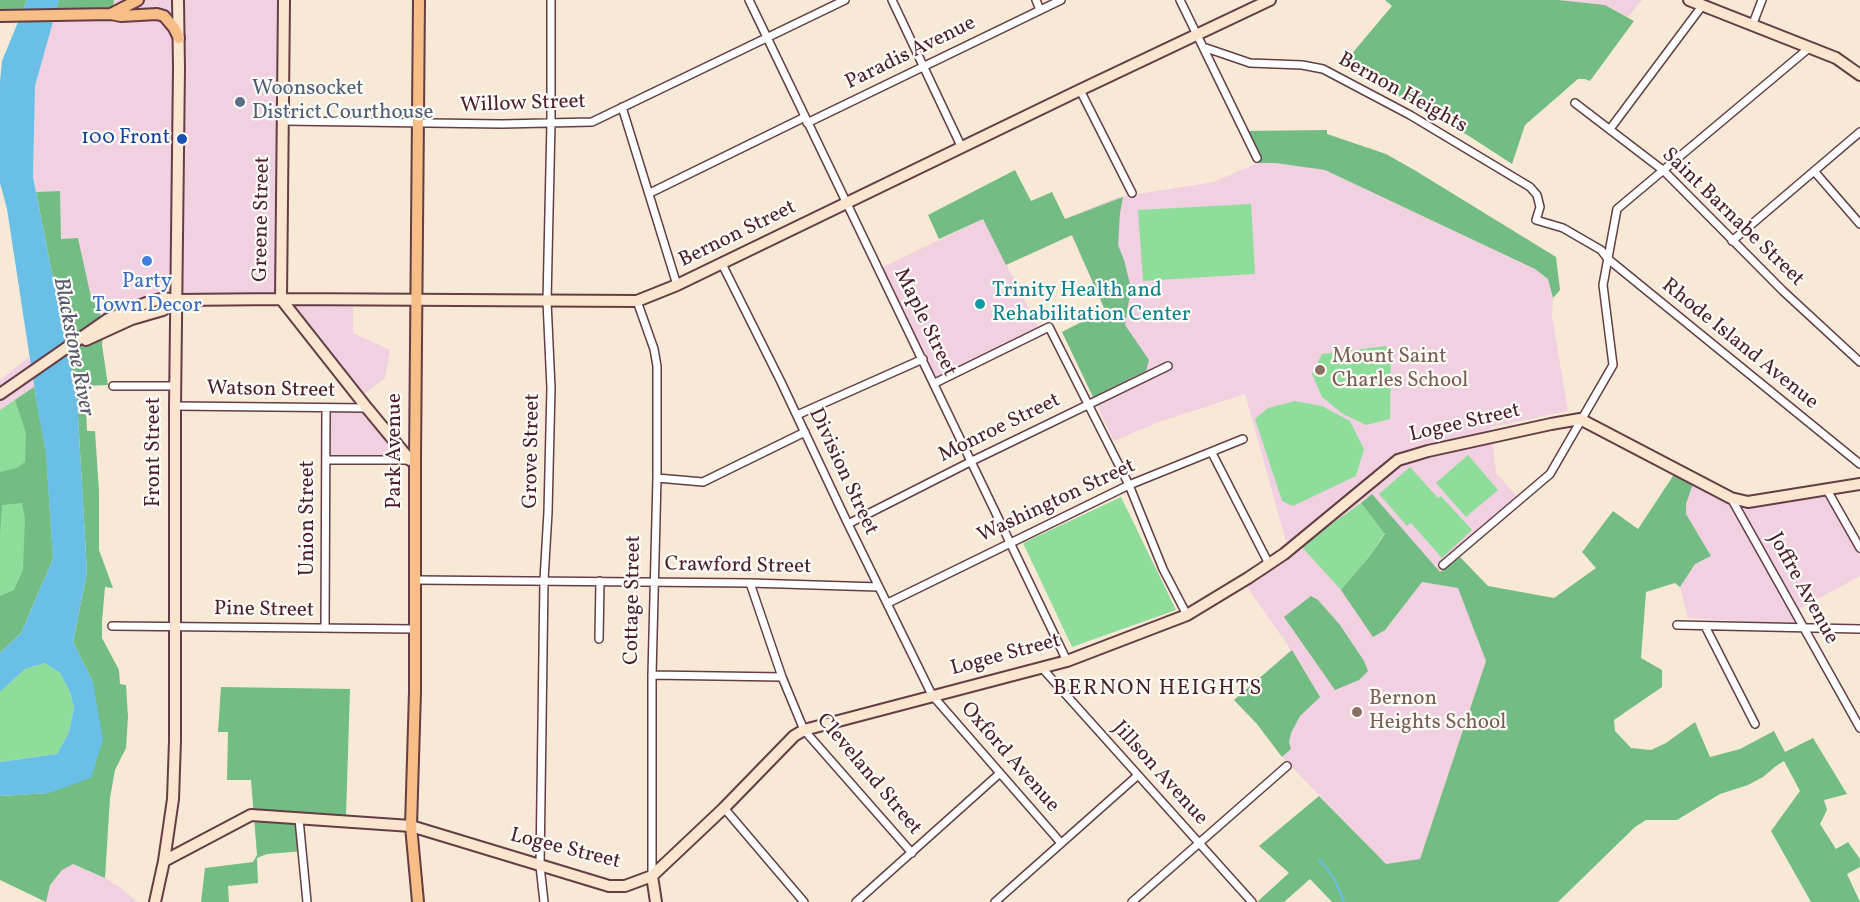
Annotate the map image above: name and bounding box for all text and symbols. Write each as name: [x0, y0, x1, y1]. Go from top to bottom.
street label: Paradis Avenue: [842, 12, 980, 96]
street label: Bernon Heights: [1333, 48, 1471, 140]
place label: Woonsocket District Courthouse: [252, 77, 433, 127]
street label: Willow Street: [460, 90, 586, 120]
marker: Woonsocket District Courthouse: [233, 95, 247, 109]
place label: 100 Front: [81, 126, 170, 152]
marker: 100 Front: [175, 132, 189, 146]
street label: Saint Barnabe Street: [1655, 143, 1809, 293]
street label: Greene Street: [249, 156, 277, 282]
street label: Bernon Street: [675, 196, 801, 274]
marker: Party Town Decor: [140, 254, 154, 268]
street label: Maple Street: [887, 265, 961, 381]
place label: Party Town Decor: [92, 270, 202, 320]
street label: Rhode Island Avenue: [1656, 274, 1822, 416]
water label: Blackstone River: [46, 275, 98, 419]
place label: Trinity Health and Rehabilitation Center: [992, 279, 1191, 329]
marker: Trinity Health and Rehabilitation Center: [973, 297, 987, 311]
place label: Mount Saint Charles School: [1332, 345, 1468, 395]
marker: Mount Saint Charles School: [1313, 363, 1327, 377]
street label: Watson Street: [206, 377, 336, 405]
street label: Monroe Street: [935, 389, 1065, 469]
street label: Park Avenue: [383, 393, 409, 509]
street label: Grove Street: [519, 393, 547, 509]
street label: Front Street: [142, 397, 168, 507]
street label: Logee Street: [1407, 399, 1523, 449]
street label: Division Street: [802, 404, 882, 540]
street label: Washington Street: [974, 454, 1140, 550]
street label: Union Street: [296, 460, 322, 576]
street label: Joffre Avenue: [1761, 529, 1843, 649]
street label: Cottage Street: [620, 535, 648, 665]
street label: Crawford Street: [664, 553, 812, 581]
street label: Pine Street: [214, 598, 314, 624]
street label: Logee Street: [948, 629, 1064, 683]
district label: BERNON HEIGHTS: [1053, 677, 1263, 703]
place label: Bernon Heights School: [1369, 687, 1506, 737]
street label: Oxford Avenue: [954, 698, 1064, 818]
marker: Bernon Heights School: [1350, 705, 1364, 719]
street label: Cleveland Street: [810, 709, 926, 841]
street label: Jillson Avenue: [1106, 717, 1212, 831]
street label: Logee Street: [507, 824, 623, 876]

